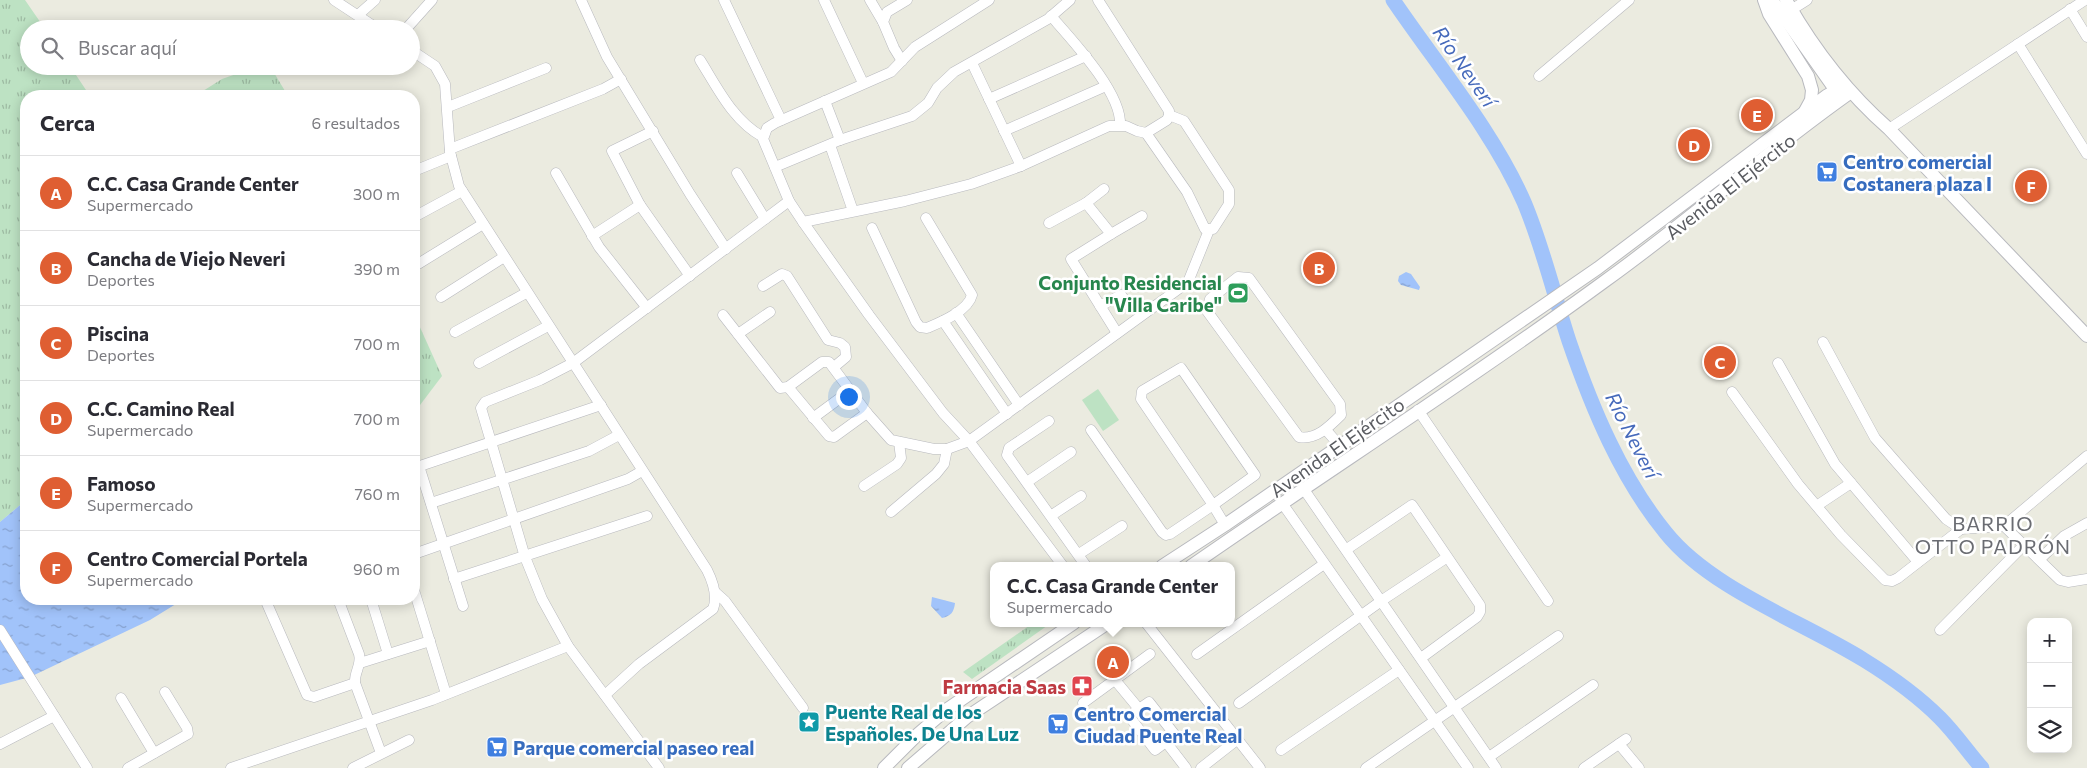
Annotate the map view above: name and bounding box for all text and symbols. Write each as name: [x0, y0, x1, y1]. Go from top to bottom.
search box: [20, 20, 420, 75]
water label: Río Neverí: [1428, 21, 1503, 113]
icon: search: [38, 34, 66, 62]
text: Buscar aquí: [78, 36, 177, 59]
pin: E: [1741, 96, 1773, 134]
text: Cerca: [40, 110, 95, 135]
text: 6 resultados: [312, 113, 400, 132]
pin: D: [1678, 126, 1710, 164]
street label: Avenida El Ejército: [1660, 128, 1800, 244]
place label: Centro comercial Costanera plaza I: [1843, 150, 1992, 195]
supermarket icon: Centro comercial Costanera plaza I: [1815, 160, 1839, 184]
pin: F: [2015, 167, 2047, 205]
text: C.C. Casa Grande Center: [87, 172, 299, 195]
text: A: [50, 184, 62, 203]
text: 300 m: [353, 184, 400, 203]
text: Supermercado: [87, 195, 193, 214]
text: Cancha de Viejo Neveri: [87, 247, 286, 270]
pin: B: [1303, 249, 1335, 287]
text: B: [51, 259, 61, 278]
text: 390 m: [354, 259, 400, 278]
text: Deportes: [87, 270, 155, 289]
place label: Conjunto Residencial "Villa Caribe": [1038, 271, 1222, 316]
sports icon: Conjunto Residencial "Villa Caribe": [1226, 281, 1250, 305]
text: Piscina: [87, 322, 149, 345]
text: C: [51, 334, 61, 353]
text: 700 m: [354, 334, 400, 353]
pin: C: [1704, 343, 1736, 381]
text: Deportes: [87, 345, 155, 364]
your location: [836, 384, 862, 410]
water label: Río Neverí: [1601, 388, 1666, 485]
street label: Avenida El Ejército: [1265, 392, 1409, 502]
text: C.C. Camino Real: [87, 397, 235, 420]
text: D: [50, 409, 62, 428]
text: 700 m: [354, 409, 400, 428]
text: Supermercado: [87, 420, 193, 439]
text: Famoso: [87, 472, 156, 495]
text: E: [51, 484, 61, 503]
text: 760 m: [354, 484, 400, 503]
text: Supermercado: [87, 495, 193, 514]
district label: BARRIO OTTO PADRÓN: [1915, 511, 2071, 558]
text: Centro Comercial Portela: [87, 547, 308, 570]
text: F: [51, 559, 61, 578]
text: 960 m: [353, 559, 400, 578]
popup: [990, 562, 1235, 627]
text: Supermercado: [87, 570, 193, 589]
text: C.C. Casa Grande Center: [1007, 574, 1218, 597]
text: Supermercado: [1007, 597, 1113, 616]
map controls: [2027, 618, 2072, 753]
button: +: [2027, 618, 2072, 663]
pin: A: [1097, 643, 1129, 681]
button: −: [2027, 663, 2072, 708]
pharmacy icon: Farmacia Saas: [1070, 674, 1094, 698]
place label: Farmacia Saas: [943, 675, 1066, 698]
place label: Puente Real de los Españoles. De Una Luz: [825, 700, 1019, 745]
place label: Centro Comercial Ciudad Puente Real: [1074, 702, 1242, 747]
button: layers: [2027, 708, 2072, 753]
place icon: Puente Real de los Españoles. De Una Luz: [797, 710, 821, 734]
supermarket icon: Centro Comercial Ciudad Puente Real: [1046, 712, 1070, 736]
supermarket icon: Parque comercial paseo real: [485, 735, 509, 759]
place label: Parque comercial paseo real: [513, 736, 754, 759]

